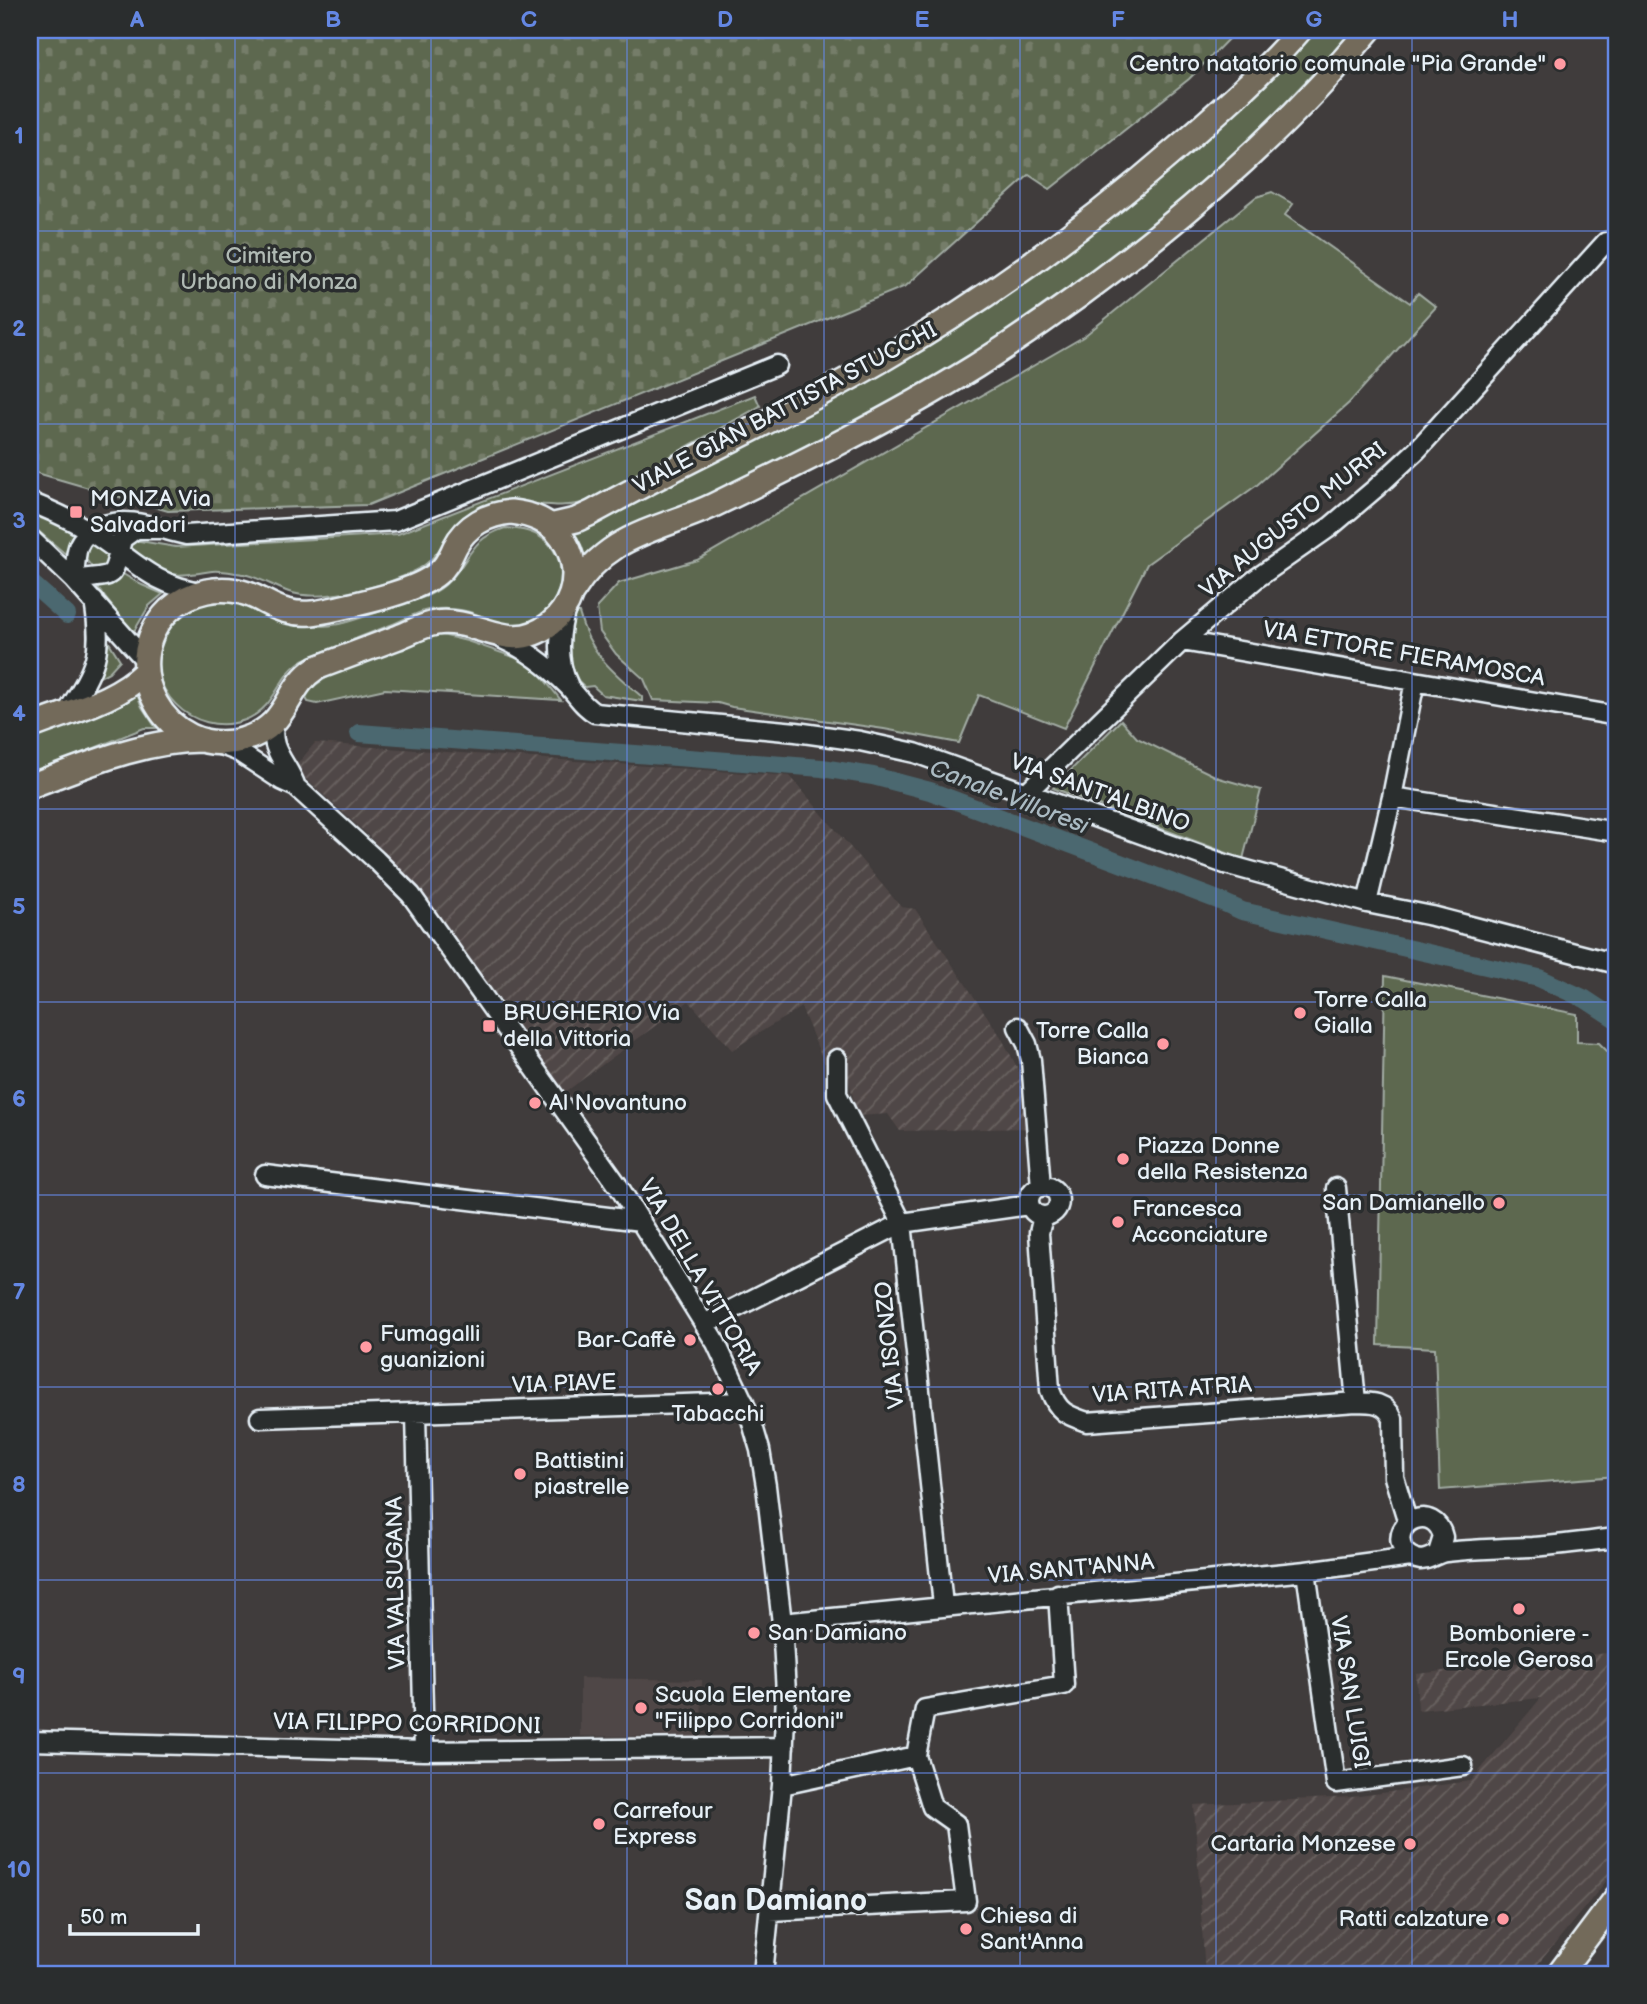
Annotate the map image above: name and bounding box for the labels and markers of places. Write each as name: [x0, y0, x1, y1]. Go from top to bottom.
place label: Centro natatorio comunale "Pia Grande": [1129, 50, 1546, 78]
marker: Centro natatorio comunale "Pia Grande": [1552, 56, 1568, 72]
place label: MONZA Via Salvadori: [90, 485, 211, 539]
marker: MONZA Via Salvadori: [68, 504, 84, 520]
place label: Torre Calla Gialla: [1314, 986, 1427, 1040]
place label: BRUGHERIO Via della Vittoria: [503, 999, 680, 1053]
marker: Torre Calla Gialla: [1292, 1005, 1308, 1021]
place label: Torre Calla Bianca: [1036, 1017, 1149, 1071]
marker: BRUGHERIO Via della Vittoria: [481, 1018, 497, 1034]
marker: Torre Calla Bianca: [1155, 1036, 1171, 1052]
place label: Al Novantuno: [549, 1089, 687, 1117]
marker: Al Novantuno: [527, 1095, 543, 1111]
place label: Piazza Donne della Resistenza: [1137, 1132, 1308, 1186]
marker: Piazza Donne della Resistenza: [1115, 1151, 1131, 1167]
place label: San Damianello: [1322, 1189, 1485, 1217]
place label: Francesca Acconciature: [1132, 1195, 1268, 1249]
marker: San Damianello: [1491, 1195, 1507, 1211]
marker: Francesca Acconciature: [1110, 1214, 1126, 1230]
place label: Fumagalli guanizioni: [380, 1320, 485, 1374]
place label: Bar-Caffè: [576, 1326, 676, 1354]
marker: Bar-Caffè: [682, 1332, 698, 1348]
marker: Fumagalli guanizioni: [358, 1339, 374, 1355]
marker: Tabacchi: [710, 1381, 726, 1397]
place label: Tabacchi: [672, 1400, 764, 1428]
place label: Battistini piastrelle: [534, 1447, 629, 1501]
marker: Battistini piastrelle: [512, 1466, 528, 1482]
marker: Bomboniere - Ercole Gerosa: [1511, 1601, 1527, 1617]
place label: San Damiano: [768, 1619, 907, 1647]
place label: Bomboniere - Ercole Gerosa: [1444, 1620, 1594, 1674]
marker: San Damiano: [746, 1625, 762, 1641]
place label: Scuola Elementare "Filippo Corridoni": [655, 1681, 852, 1735]
marker: Scuola Elementare "Filippo Corridoni": [633, 1700, 649, 1716]
place label: Carrefour Express: [613, 1797, 713, 1851]
marker: Carrefour Express: [591, 1816, 607, 1832]
place label: Cartaria Monzese: [1211, 1830, 1396, 1858]
marker: Cartaria Monzese: [1402, 1836, 1418, 1852]
place label: Chiesa di Sant'Anna: [980, 1902, 1084, 1956]
place label: Ratti calzature: [1339, 1905, 1489, 1933]
marker: Ratti calzature: [1495, 1911, 1511, 1927]
marker: Chiesa di Sant'Anna: [958, 1921, 974, 1937]

